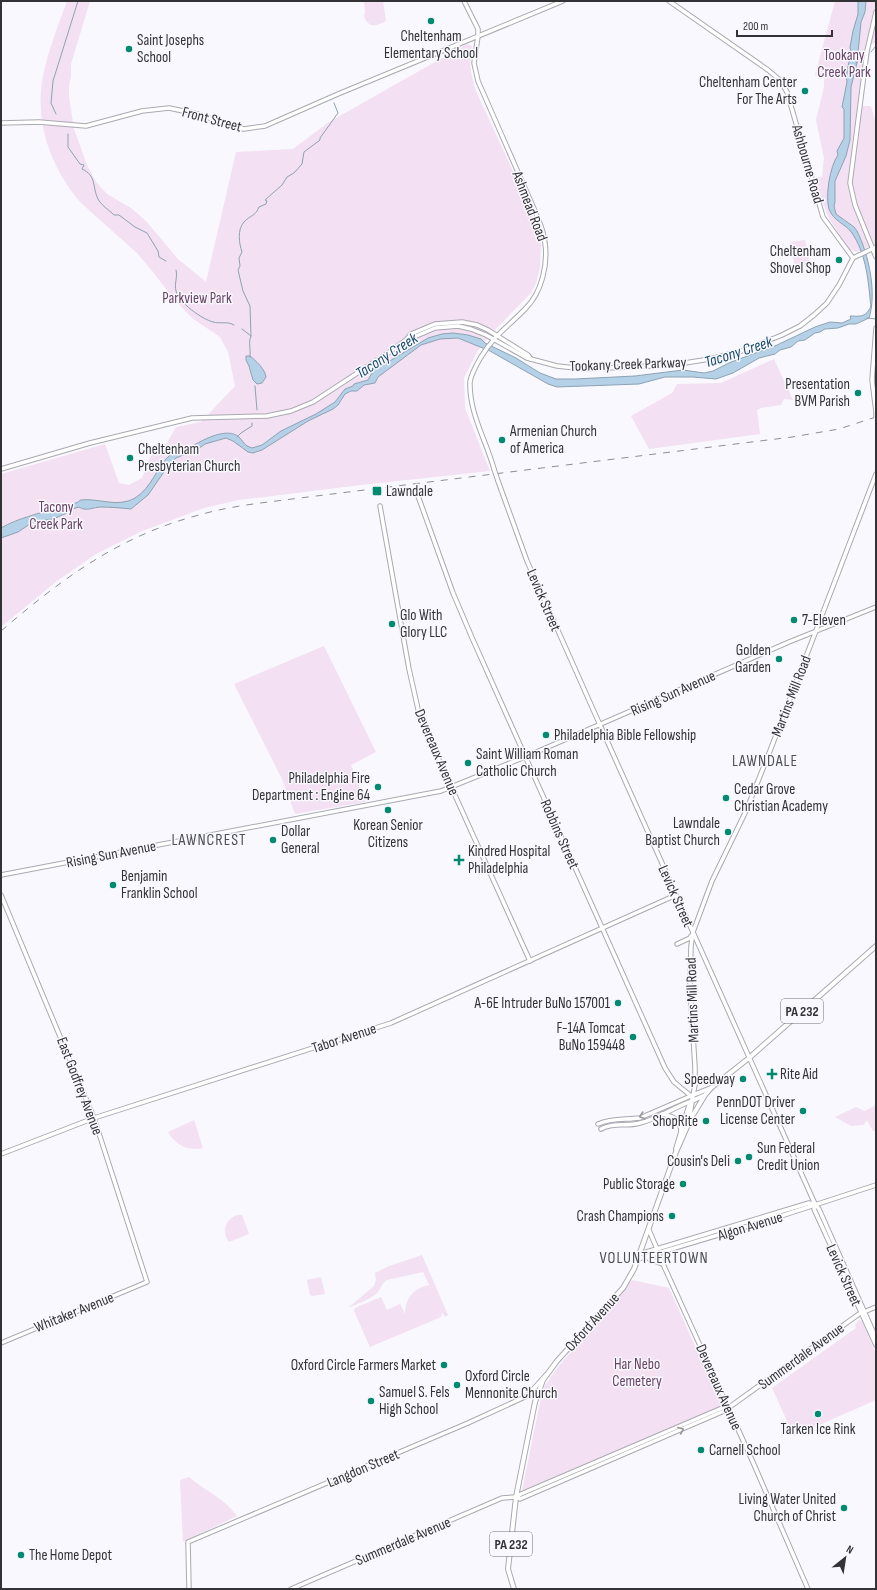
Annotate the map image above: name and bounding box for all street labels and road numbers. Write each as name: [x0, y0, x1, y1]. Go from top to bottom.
street label: Front Street: [180, 102, 244, 137]
street label: Ashbourne Road: [787, 122, 828, 206]
street label: Ashmead Road: [507, 168, 552, 244]
street label: Tookany Creek Parkway: [569, 353, 687, 376]
street label: Levick Street: [522, 566, 565, 635]
street label: Martins Mill Road: [767, 653, 816, 739]
street label: Rising Sun Avenue: [628, 666, 719, 721]
street label: Devereaux Avenue: [410, 706, 463, 798]
street label: Robbins Street: [536, 797, 583, 872]
street label: Rising Sun Avenue: [65, 836, 158, 872]
street label: Levick Street: [654, 862, 698, 930]
street label: Martins Mill Road: [682, 957, 703, 1043]
road number: PA 232: [781, 999, 823, 1023]
street label: Tabor Avenue: [309, 1019, 379, 1058]
street label: East Godfrey Avenue: [52, 1035, 107, 1138]
street label: Algon Avenue: [714, 1208, 785, 1246]
street label: Levick Street: [822, 1241, 866, 1309]
street label: Whitaker Avenue: [32, 1288, 117, 1337]
street label: Oxford Avenue: [561, 1289, 624, 1356]
street label: Summerdale Avenue: [754, 1319, 848, 1394]
street label: Devereaux Avenue: [691, 1341, 746, 1433]
street label: Langdon Street: [324, 1445, 403, 1492]
street label: Summerdale Avenue: [353, 1513, 454, 1570]
road number: PA 232: [490, 1532, 532, 1556]

